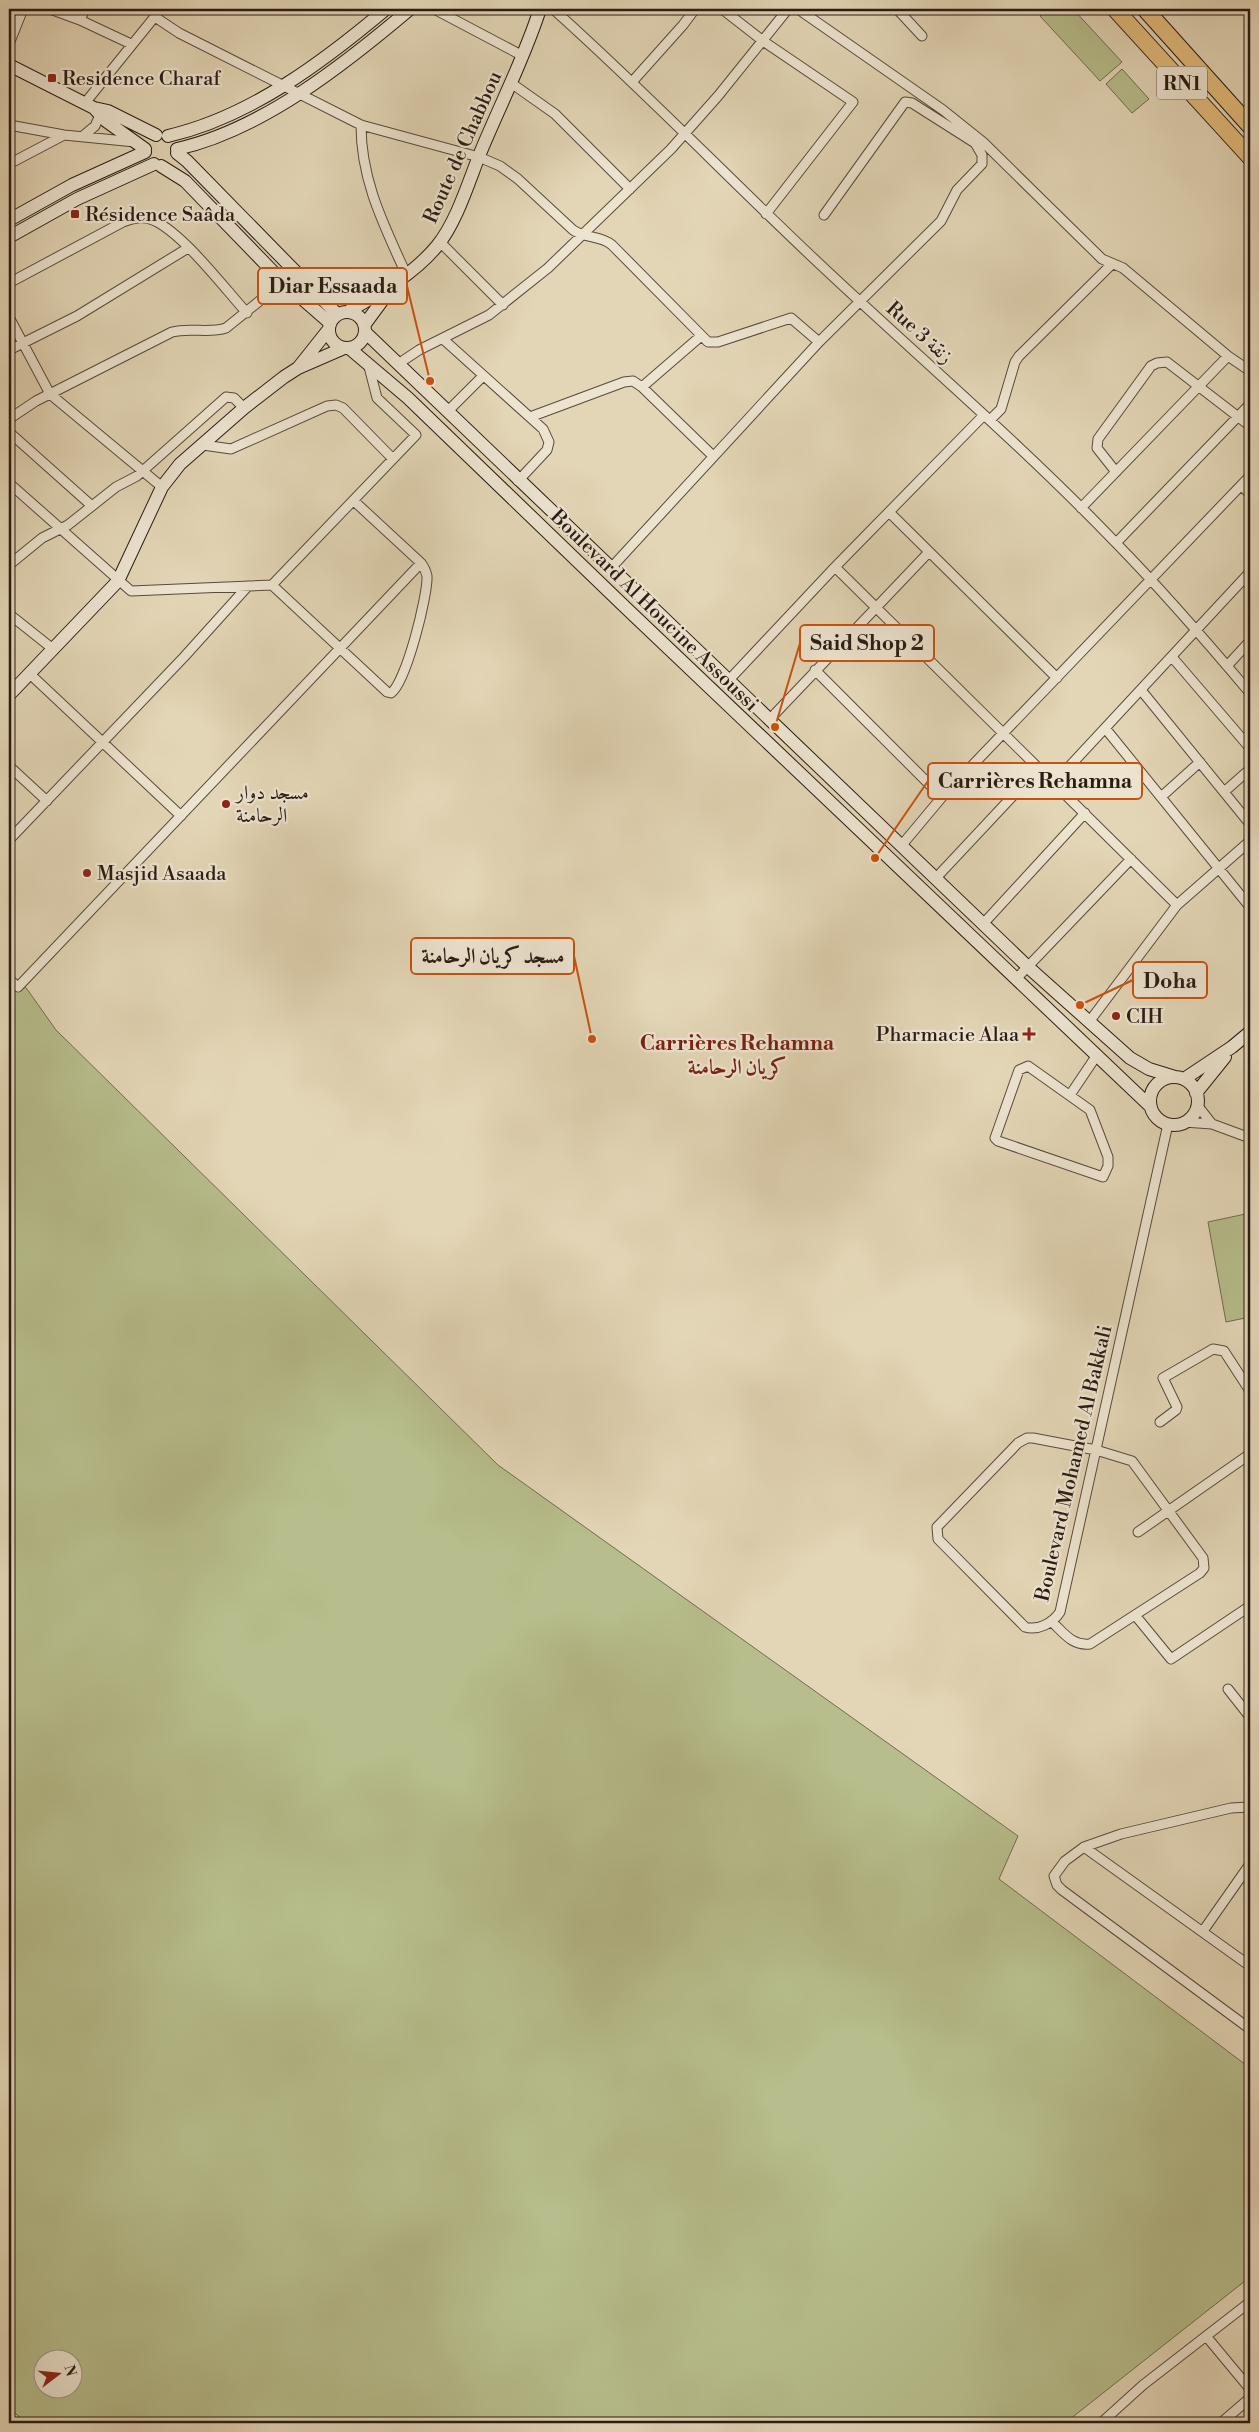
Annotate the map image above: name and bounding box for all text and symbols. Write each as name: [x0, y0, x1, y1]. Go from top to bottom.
road number: RN1: [1157, 66, 1207, 100]
place label: Residence Charaf: [62, 67, 221, 92]
street label: Route de Chabbou: [419, 67, 508, 228]
marker: Residence Charaf: [46, 72, 58, 84]
place label: Résidence Saâda: [85, 203, 236, 228]
marker: Résidence Saâda: [69, 208, 81, 220]
callout: Diar Essaada: [258, 268, 407, 304]
text: Diar Essaada: [269, 274, 398, 300]
street label: Rue 3 زنقة: [880, 297, 958, 370]
street label: Boulevard Al Houcine Assoussi: [544, 504, 764, 718]
callout: Said Shop 2: [800, 625, 934, 661]
text: Said Shop 2: [810, 631, 924, 657]
callout: Carrières Rehamna: [928, 763, 1142, 799]
text: Carrières Rehamna: [938, 769, 1133, 795]
place label: مسجد دوار الرحامنة: [234, 781, 309, 829]
marker: مسجد دوار الرحامنة: [220, 798, 232, 810]
place label: Masjid Asaada: [97, 862, 227, 887]
marker: Masjid Asaada: [81, 867, 93, 879]
callout: مسجد كريان الرحامنة: [411, 938, 574, 974]
text: مسجد كريان الرحامنة: [421, 944, 565, 970]
callout: Doha: [1133, 962, 1207, 998]
text: Doha: [1143, 969, 1197, 995]
place label: CIH: [1126, 1005, 1163, 1030]
marker: CIH: [1110, 1010, 1122, 1022]
place label: Pharmacie Alaa: [876, 1023, 1020, 1048]
marker: Pharmacie Alaa: [1023, 1028, 1035, 1040]
district label: Carrières Rehamna كريان الرحامنة: [640, 1031, 835, 1081]
street label: Boulevard Mohamed Al Bakkali: [1030, 1322, 1119, 1605]
north arrow: [32, 2350, 82, 2400]
text: N: [59, 2363, 80, 2378]

